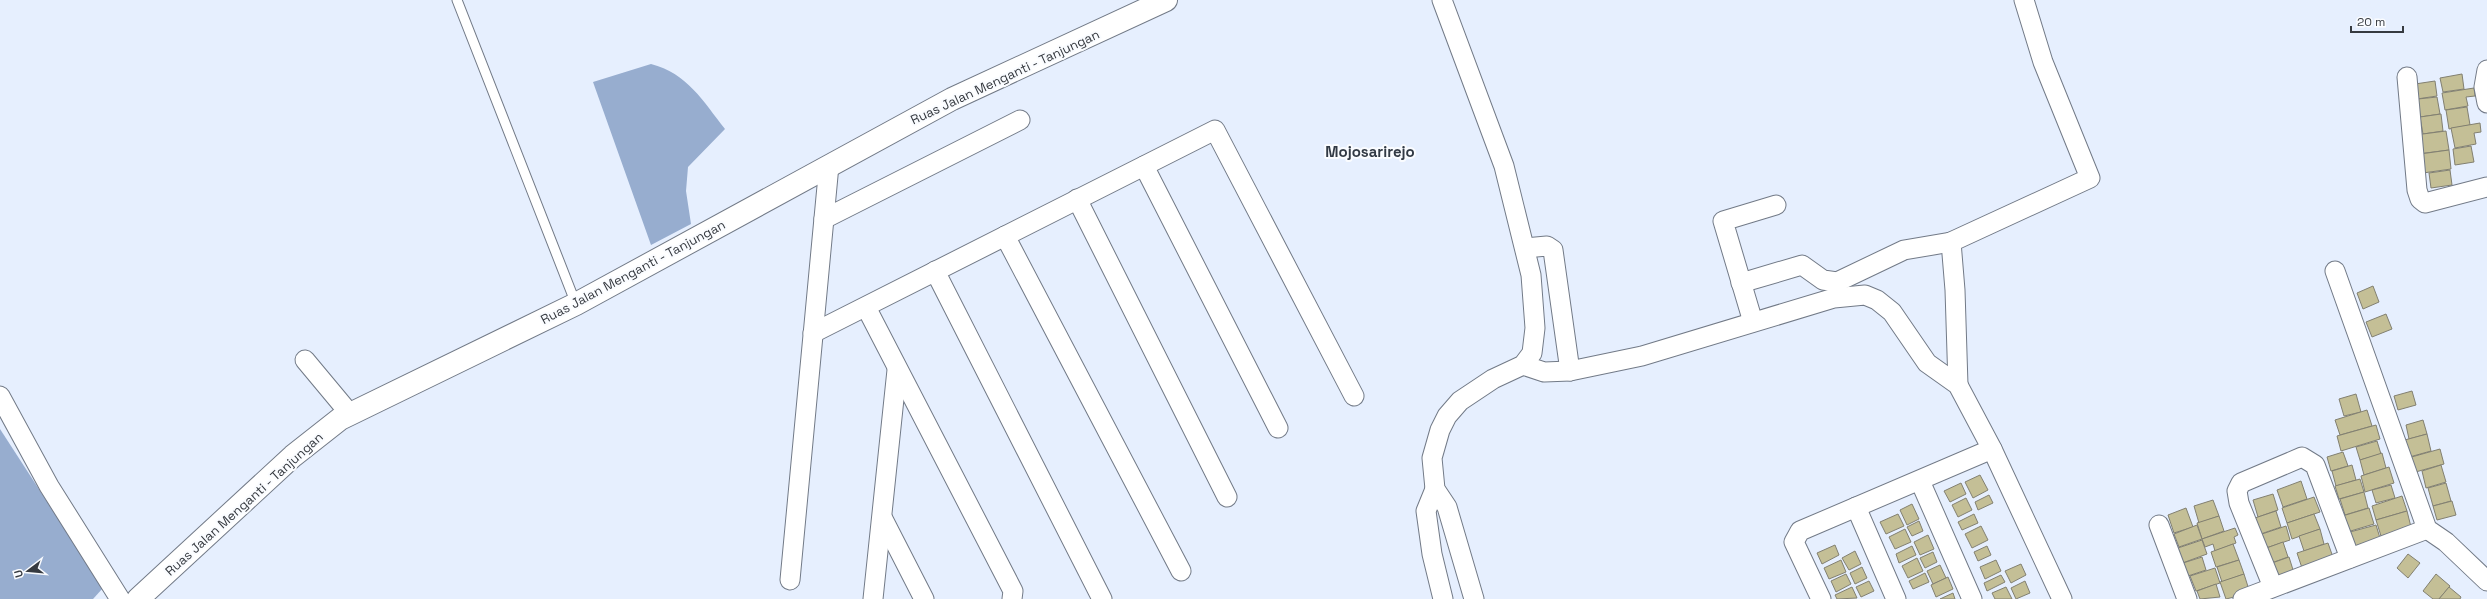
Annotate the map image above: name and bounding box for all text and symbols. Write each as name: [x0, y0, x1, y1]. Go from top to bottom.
scale bar: [2351, 8, 2403, 34]
text: 20 m: [2357, 14, 2385, 30]
street label: Ruas Jalan Menganti - Tanjungan: [908, 26, 1102, 128]
district label: Mojosarirejo: [1325, 142, 1415, 161]
street label: Ruas Jalan Menganti - Tanjungan: [538, 216, 728, 328]
street label: Ruas Jalan Menganti - Tanjungan: [162, 429, 326, 579]
north arrow: [8, 551, 48, 591]
text: U: [11, 568, 26, 579]

